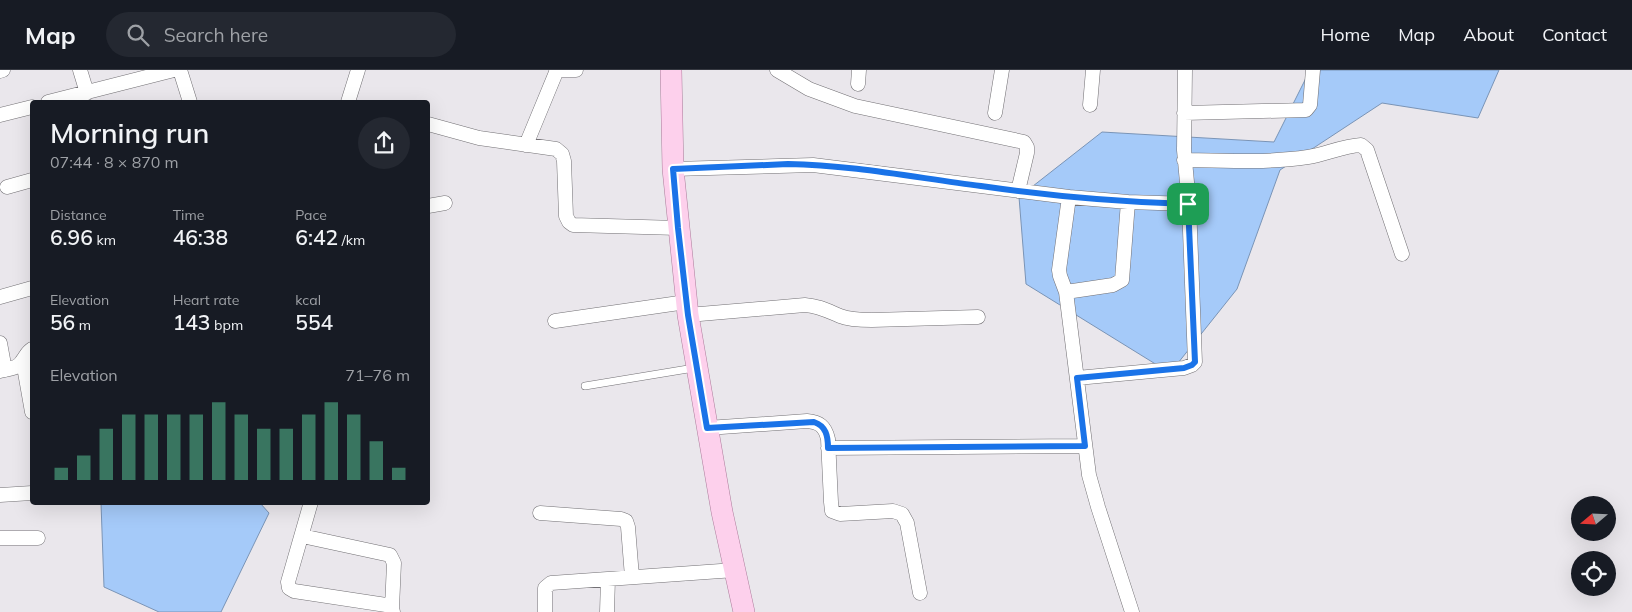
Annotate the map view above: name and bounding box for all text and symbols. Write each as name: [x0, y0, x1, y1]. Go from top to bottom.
search box: [106, 12, 456, 57]
text: Map: [25, 20, 76, 50]
icon: search: [124, 21, 152, 49]
text: Search here: [164, 23, 268, 47]
text: Home: [1320, 23, 1370, 46]
text: Map: [1398, 23, 1435, 46]
text: About: [1463, 23, 1514, 46]
text: Contact: [1542, 23, 1607, 46]
text: Morning run: [50, 115, 209, 150]
button: share: [358, 117, 410, 169]
text: 07:44 · 8 × 870 m: [50, 152, 179, 172]
pin: [1167, 183, 1209, 225]
icon: arrive: [1174, 190, 1202, 218]
text: Distance: [50, 206, 107, 224]
text: Time: [173, 206, 204, 224]
text: Pace: [295, 206, 327, 224]
text: 6.96: [50, 224, 93, 250]
text: 46:38: [173, 224, 228, 250]
text: 6:42: [295, 224, 338, 250]
text: km: [93, 231, 116, 249]
text: /km: [338, 231, 365, 249]
text: Elevation: [50, 291, 109, 309]
text: Heart rate: [173, 291, 239, 309]
text: kcal: [295, 291, 321, 309]
text: 56: [50, 309, 75, 335]
text: 143: [173, 309, 210, 335]
text: 554: [295, 309, 333, 335]
text: m: [75, 316, 91, 334]
text: bpm: [210, 316, 243, 334]
text: Elevation: [50, 365, 118, 385]
text: 71–76 m: [345, 365, 410, 385]
north arrow: [1571, 496, 1616, 541]
map controls: [1571, 496, 1616, 596]
button: locate: [1571, 551, 1616, 596]

